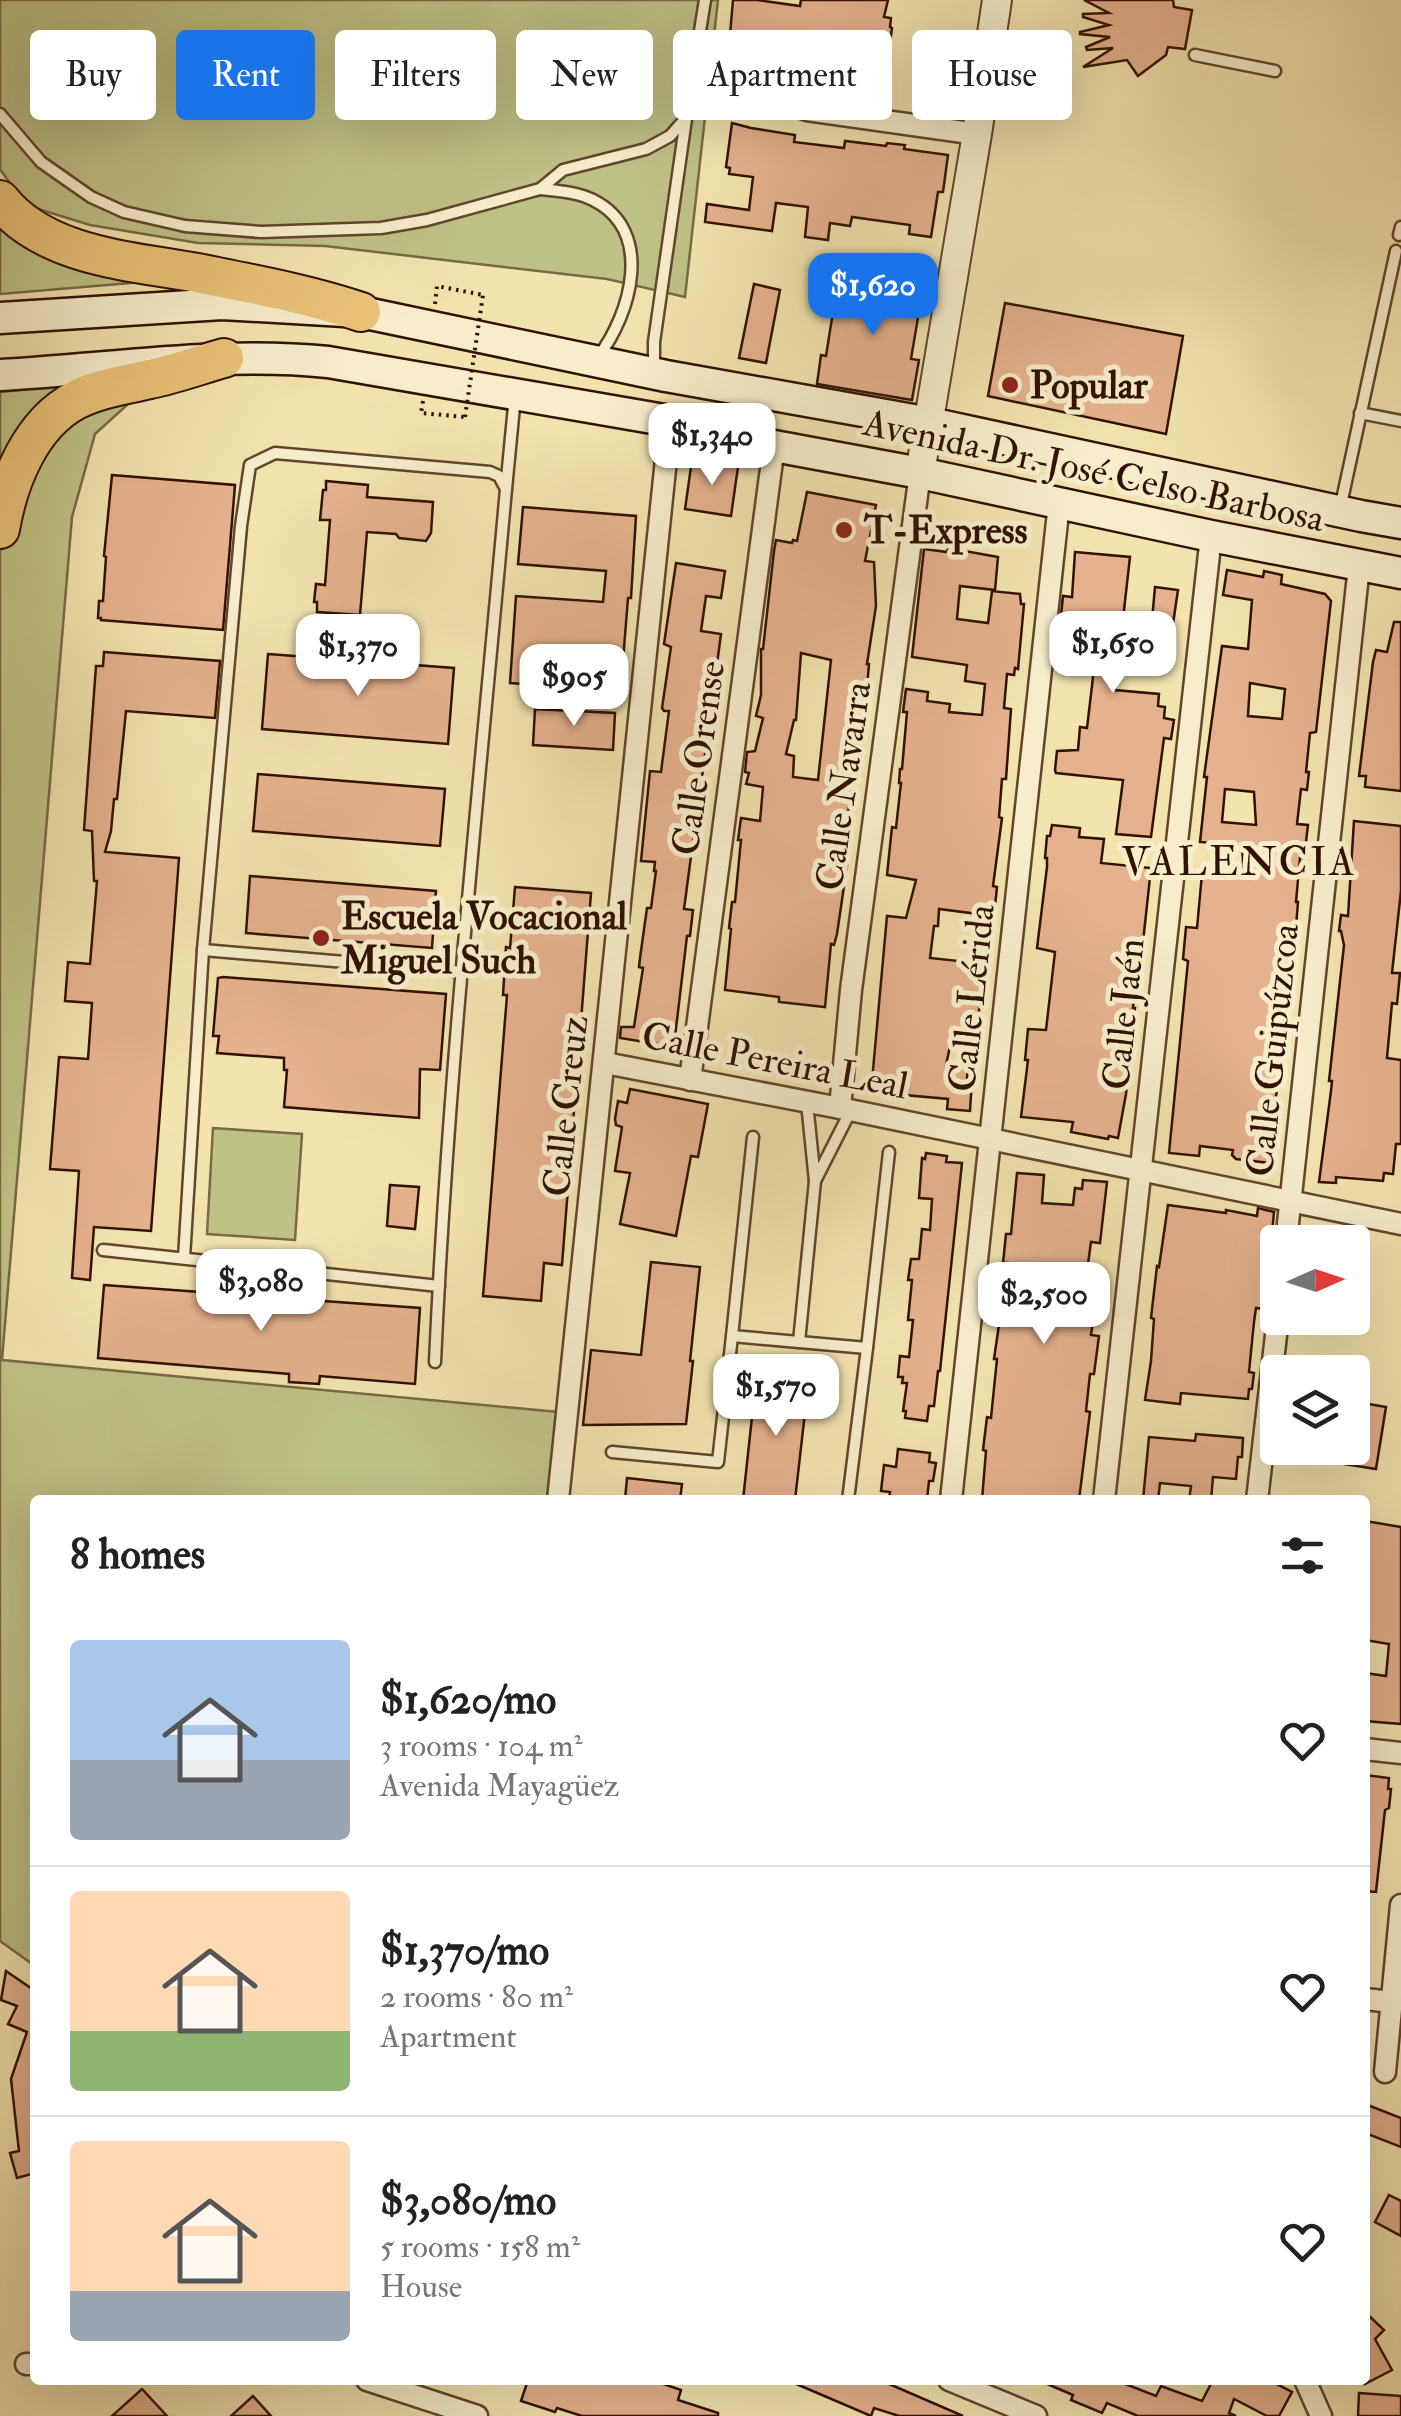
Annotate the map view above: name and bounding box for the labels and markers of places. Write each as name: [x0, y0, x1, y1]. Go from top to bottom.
pin: $1,620: [792, 253, 954, 338]
place label: Popular: [1030, 362, 1149, 410]
marker: Popular: [999, 374, 1021, 396]
pin: $1,340: [631, 403, 793, 488]
place label: T-Express: [863, 507, 1028, 555]
marker: T-Express: [833, 519, 855, 541]
pin: $1,650: [1032, 611, 1194, 696]
pin: $1,370: [277, 614, 439, 699]
pin: $905: [515, 644, 633, 729]
place label: Escuela Vocacional Miguel Such: [340, 893, 627, 985]
marker: Escuela Vocacional Miguel Such: [310, 927, 332, 949]
pin: $3,080: [180, 1249, 342, 1334]
pin: $2,500: [963, 1262, 1125, 1347]
pin: $1,570: [695, 1354, 857, 1439]

